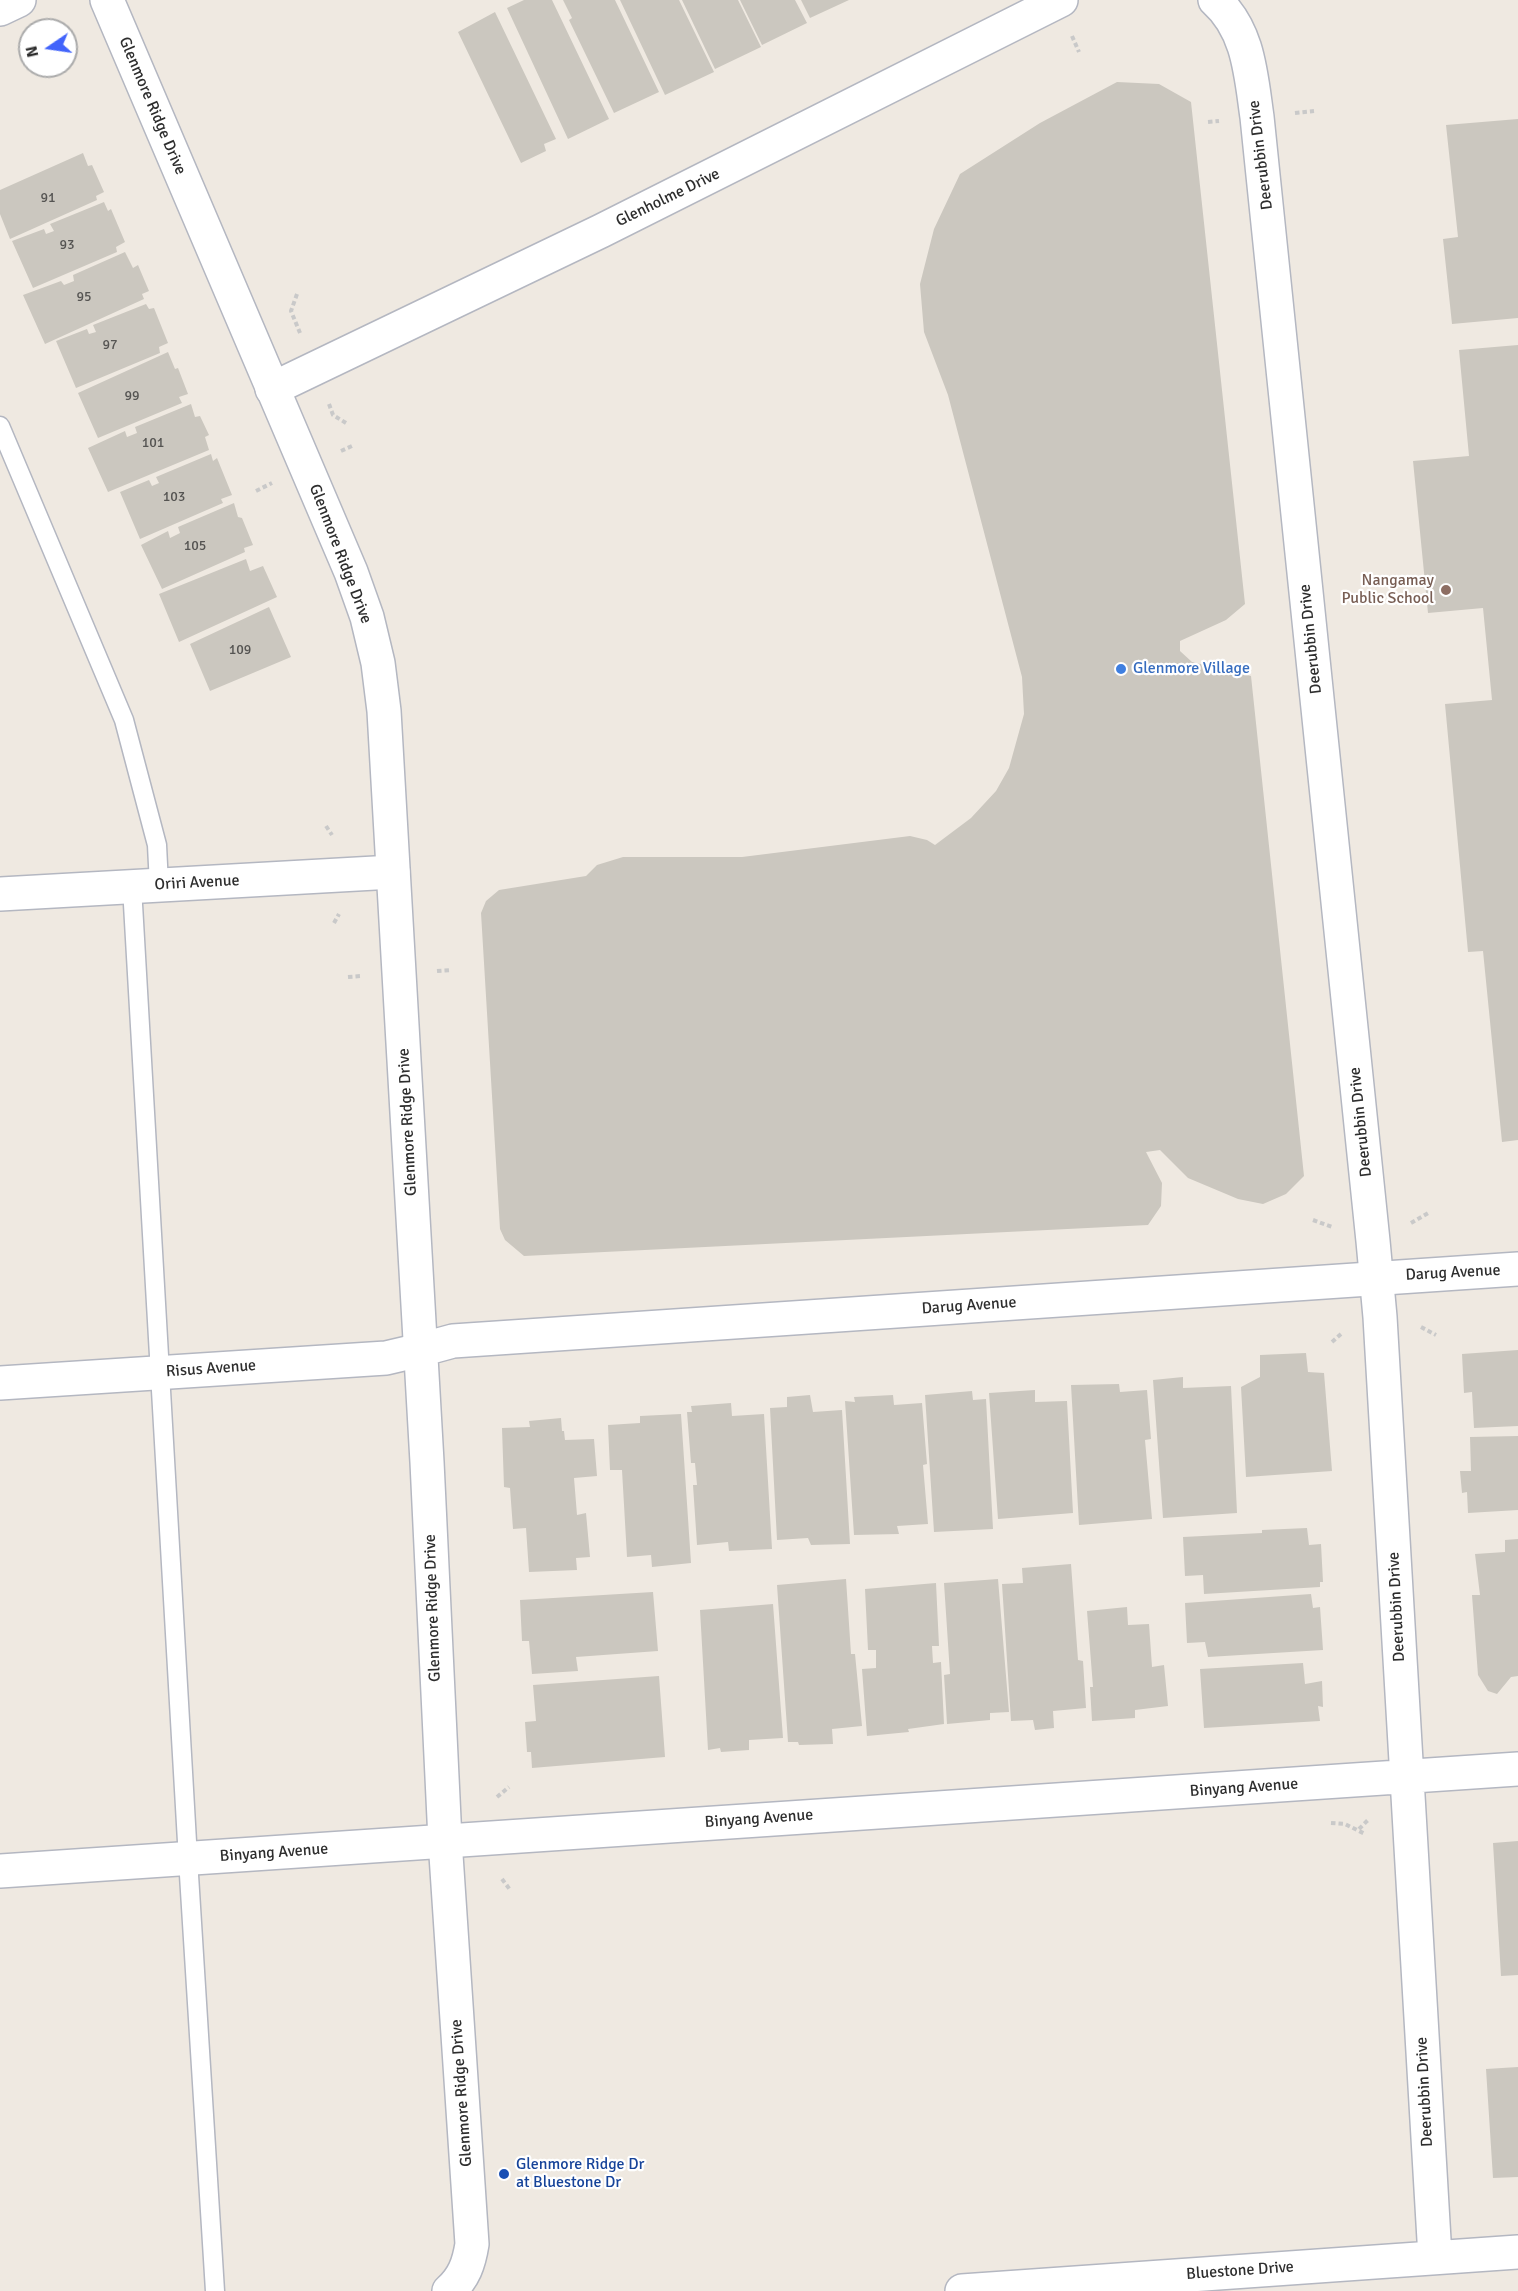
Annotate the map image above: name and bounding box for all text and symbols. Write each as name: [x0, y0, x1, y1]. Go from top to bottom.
north arrow: [18, 18, 78, 78]
street label: Glenmore Ridge Drive: [114, 34, 190, 178]
text: N: [21, 44, 43, 59]
street label: Deerubbin Drive: [1245, 99, 1277, 211]
street label: Glenholme Drive: [613, 165, 723, 231]
house number: 91: [40, 190, 56, 206]
house number: 93: [59, 237, 75, 253]
house number: 95: [76, 289, 92, 305]
house number: 97: [102, 337, 118, 353]
house number: 99: [124, 388, 140, 404]
house number: 101: [142, 435, 164, 451]
street label: Glenmore Ridge Drive: [305, 482, 375, 626]
house number: 103: [163, 489, 185, 505]
house number: 105: [184, 538, 206, 554]
place label: Nangamay Public School: [1341, 571, 1434, 609]
street label: Deerubbin Drive: [1296, 583, 1326, 695]
marker: Nangamay Public School: [1439, 583, 1453, 597]
house number: 109: [229, 642, 251, 658]
place label: Glenmore Village: [1133, 659, 1250, 679]
marker: Glenmore Village: [1114, 662, 1128, 676]
street label: Oriri Avenue: [154, 871, 240, 895]
street label: Glenmore Ridge Drive: [395, 1048, 421, 1196]
street label: Deerubbin Drive: [1346, 1066, 1376, 1178]
street label: Darug Avenue: [1405, 1261, 1501, 1285]
street label: Darug Avenue: [921, 1293, 1017, 1319]
street label: Risus Avenue: [165, 1356, 257, 1382]
street label: Glenmore Ridge Drive: [421, 1534, 445, 1682]
street label: Deerubbin Drive: [1385, 1551, 1409, 1663]
street label: Binyang Avenue: [1189, 1775, 1299, 1801]
street label: Binyang Avenue: [704, 1806, 814, 1832]
street label: Binyang Avenue: [219, 1840, 329, 1866]
street label: Glenmore Ridge Drive: [447, 2019, 477, 2167]
street label: Deerubbin Drive: [1413, 2036, 1437, 2148]
place label: Glenmore Ridge Dr at Bluestone Dr: [516, 2155, 644, 2193]
marker: Glenmore Ridge Dr at Bluestone Dr: [497, 2167, 511, 2181]
street label: Bluestone Drive: [1186, 2258, 1294, 2284]

